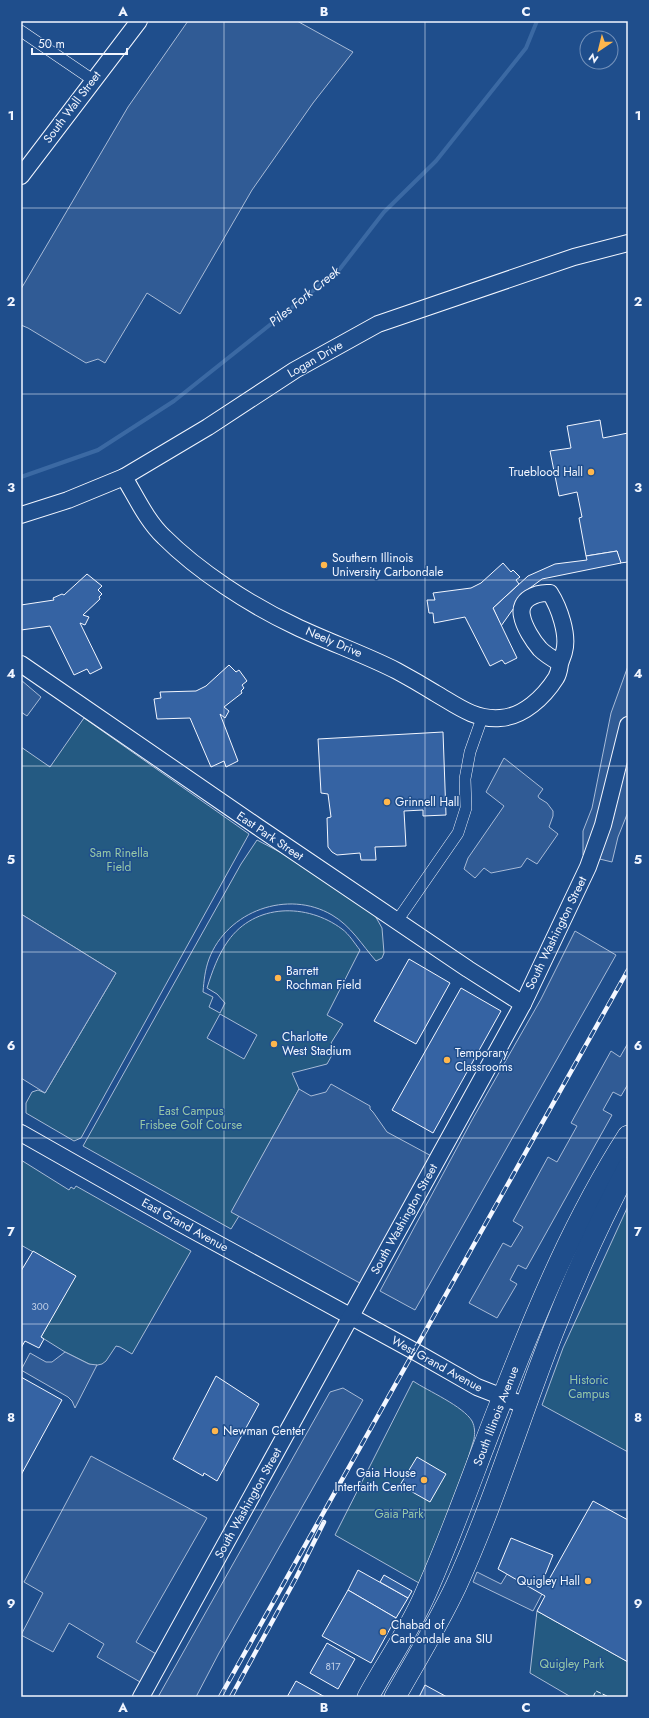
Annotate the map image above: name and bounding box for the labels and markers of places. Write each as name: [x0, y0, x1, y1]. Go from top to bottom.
place label: Trueblood Hall: [509, 463, 583, 481]
marker: Trueblood Hall: [586, 467, 596, 477]
place label: Southern Illinois University Carbondale: [332, 549, 443, 581]
marker: Southern Illinois University Carbondale: [319, 560, 329, 570]
place label: Grinnell Hall: [395, 793, 459, 811]
marker: Grinnell Hall: [382, 797, 392, 807]
place label: Barrett Rochman Field: [286, 962, 361, 994]
marker: Barrett Rochman Field: [273, 973, 283, 983]
place label: Charlotte West Stadium: [282, 1028, 351, 1060]
marker: Charlotte West Stadium: [269, 1039, 279, 1049]
place label: Temporary Classrooms: [455, 1044, 513, 1076]
marker: Temporary Classrooms: [442, 1055, 452, 1065]
place label: Newman Center: [223, 1422, 306, 1440]
marker: Newman Center: [210, 1426, 220, 1436]
place label: Gaia House Interfaith Center: [335, 1464, 417, 1496]
marker: Gaia House Interfaith Center: [419, 1475, 429, 1485]
place label: Quigley Hall: [517, 1572, 580, 1590]
marker: Quigley Hall: [583, 1576, 593, 1586]
place label: Chabad of Carbondale ana SIU: [391, 1616, 492, 1648]
marker: Chabad of Carbondale ana SIU: [378, 1627, 388, 1637]

